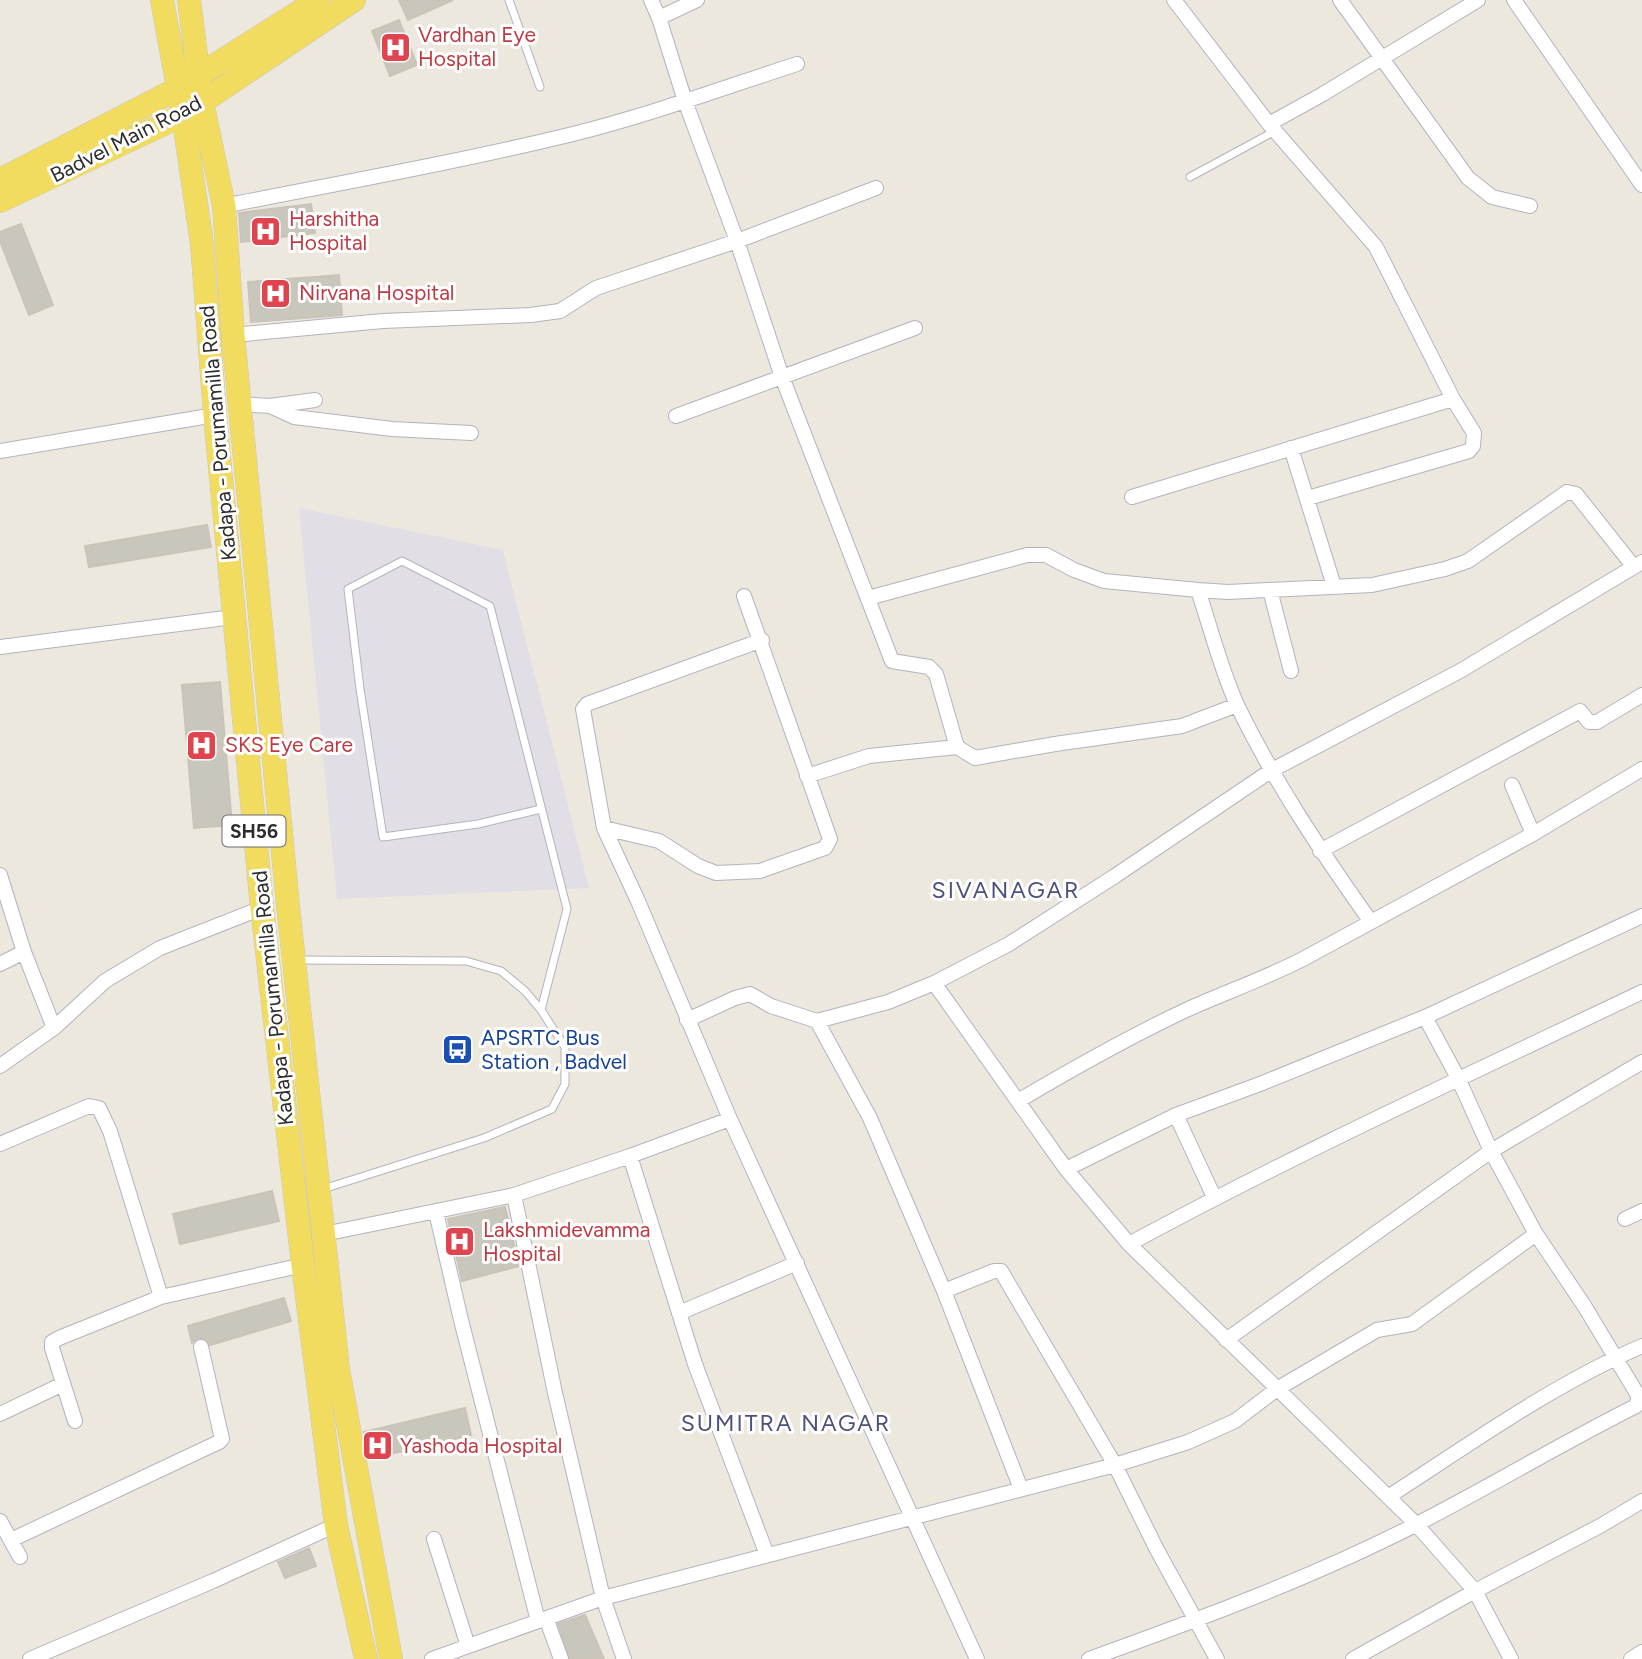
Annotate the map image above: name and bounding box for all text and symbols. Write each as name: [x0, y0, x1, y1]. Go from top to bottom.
place label: Vardhan Eye Hospital: [418, 22, 536, 71]
hospital icon: Vardhan Eye Hospital: [378, 30, 412, 64]
street label: Badvel Main Road: [46, 90, 206, 187]
place label: Harshitha Hospital: [289, 206, 379, 255]
hospital icon: Harshitha Hospital: [249, 214, 283, 248]
hospital icon: Nirvana Hospital: [259, 276, 293, 310]
place label: Nirvana Hospital: [299, 280, 454, 305]
street label: Kadapa - Porumamilla Road: [194, 304, 241, 562]
hospital icon: SKS Eye Care: [185, 728, 219, 762]
place label: SKS Eye Care: [225, 732, 353, 757]
road number: SH56: [222, 816, 286, 846]
street label: Kadapa - Porumamilla Road: [247, 869, 298, 1127]
district label: SIVANAGAR: [932, 876, 1080, 904]
place label: APSRTC Bus Station , Badvel: [481, 1025, 627, 1074]
bus stop icon: APSRTC Bus Station , Badvel: [441, 1033, 475, 1067]
place label: Lakshmidevamma Hospital: [483, 1217, 650, 1266]
hospital icon: Lakshmidevamma Hospital: [443, 1225, 477, 1259]
district label: SUMITRA NAGAR: [681, 1409, 891, 1437]
hospital icon: Yashoda Hospital: [360, 1429, 394, 1463]
place label: Yashoda Hospital: [400, 1433, 562, 1458]

